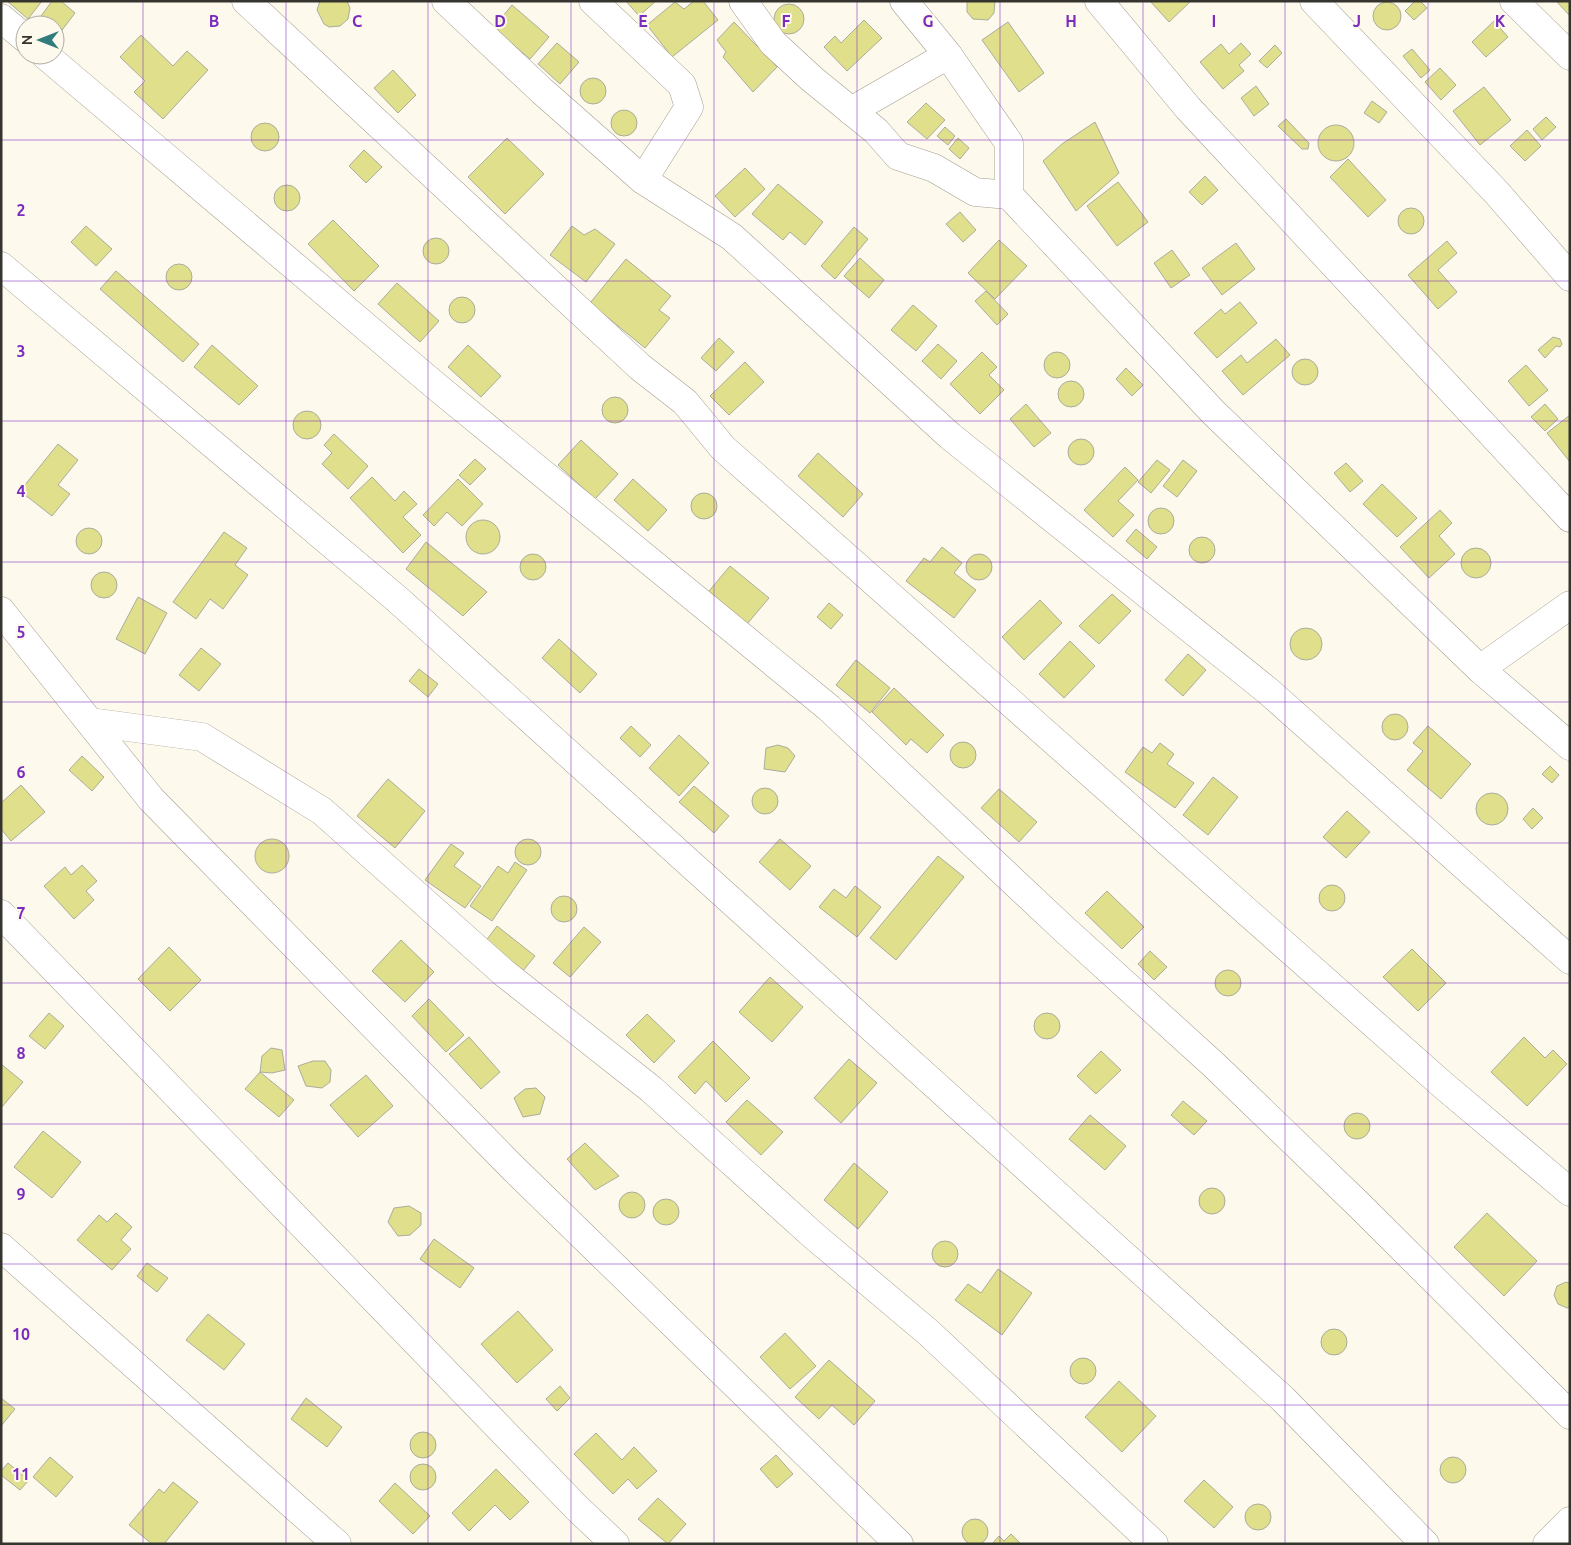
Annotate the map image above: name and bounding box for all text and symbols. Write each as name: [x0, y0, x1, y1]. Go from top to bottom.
text: B: [209, 12, 219, 30]
text: C: [352, 12, 362, 30]
text: D: [494, 12, 506, 30]
text: E: [638, 12, 648, 30]
text: F: [782, 12, 791, 30]
text: G: [922, 12, 934, 30]
text: H: [1065, 12, 1077, 30]
text: I: [1212, 12, 1216, 30]
text: J: [1353, 12, 1361, 30]
text: K: [1495, 12, 1506, 30]
north arrow: [15, 15, 65, 65]
text: N: [19, 35, 35, 45]
text: 2: [16, 201, 26, 219]
text: 3: [16, 342, 26, 360]
text: 4: [16, 482, 26, 500]
text: 5: [16, 623, 26, 641]
text: 6: [16, 763, 26, 781]
text: 7: [16, 904, 26, 922]
text: 8: [16, 1044, 26, 1062]
text: 9: [16, 1185, 26, 1203]
text: 10: [12, 1325, 30, 1343]
text: 11: [12, 1465, 30, 1483]

